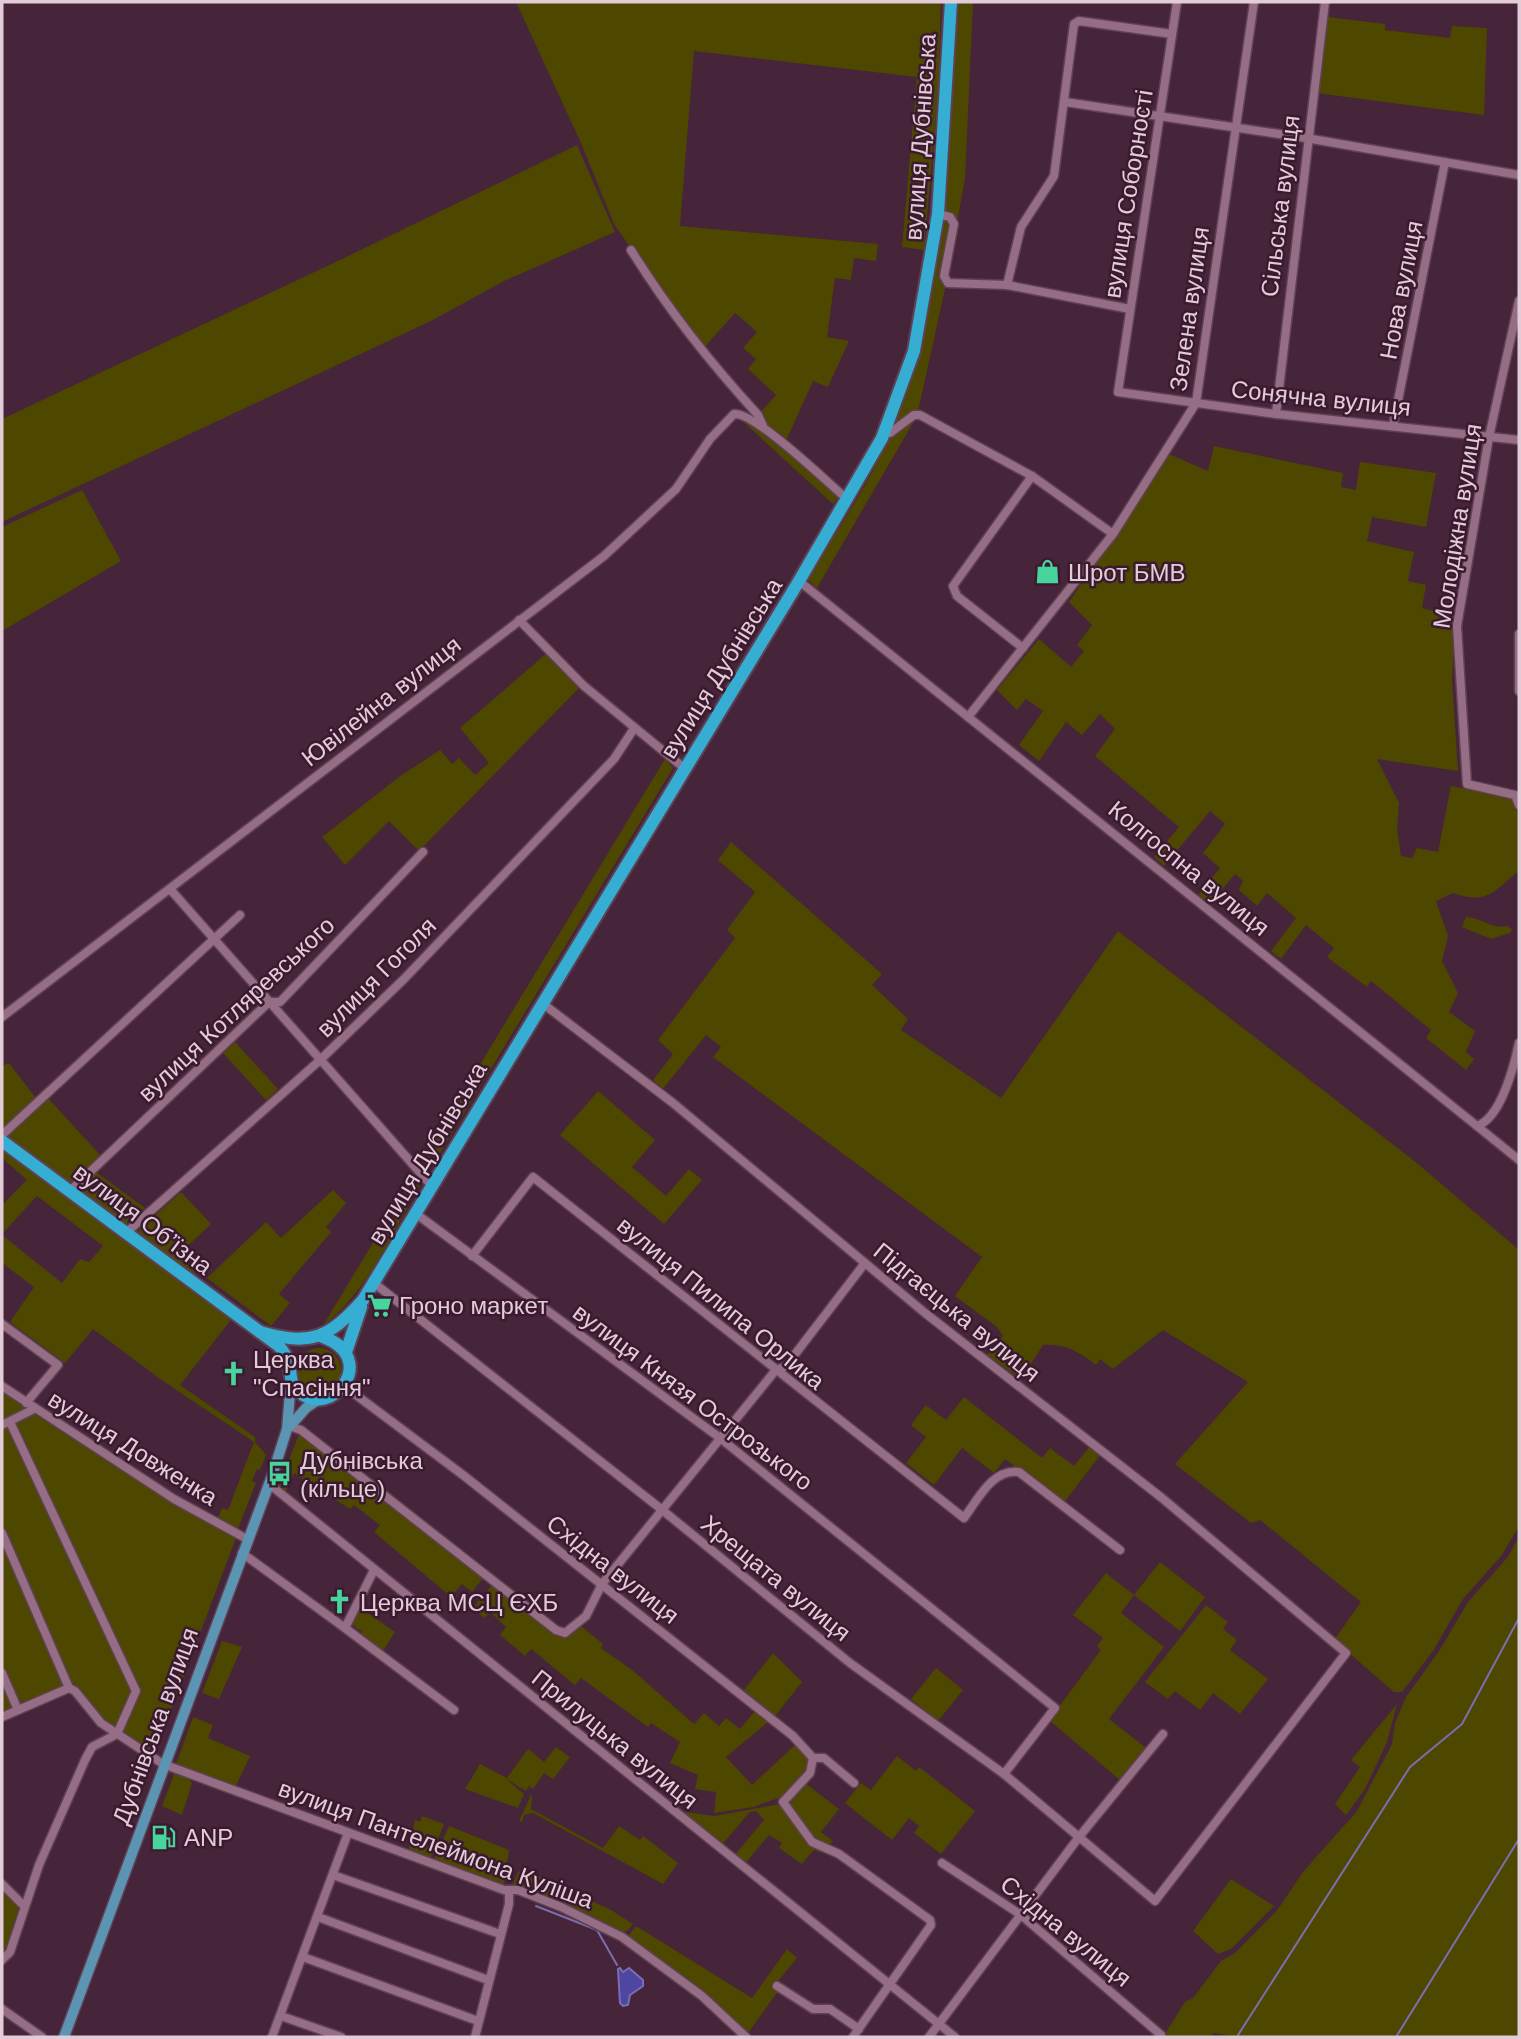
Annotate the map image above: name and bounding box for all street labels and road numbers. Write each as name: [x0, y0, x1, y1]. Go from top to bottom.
street label: вулиця Дубнівська: [899, 32, 941, 241]
street label: вулиця Соборності: [1098, 88, 1158, 300]
street label: Сільська вулиця: [1255, 114, 1305, 298]
street label: Нова вулиця: [1374, 218, 1428, 362]
street label: Зелена вулиця: [1164, 225, 1214, 393]
street label: Сонячна вулиця: [1230, 375, 1412, 421]
street label: Молодіжна вулиця: [1427, 422, 1487, 630]
street label: вулиця Дубнівська: [655, 572, 788, 763]
street label: Ювілейна вулиця: [296, 631, 466, 771]
street label: Колгоспна вулиця: [1103, 795, 1275, 941]
street label: вулиця Котляревського: [132, 911, 340, 1107]
street label: вулиця Гоголя: [311, 912, 441, 1042]
street label: вулиця Дубнівська: [362, 1057, 492, 1249]
street label: вулиця Об’їзна: [68, 1158, 218, 1280]
street label: вулиця Пилипа Орлика: [612, 1211, 830, 1395]
street label: Підгаєцька вулиця: [869, 1237, 1045, 1387]
street label: вулиця Князя Острозького: [568, 1298, 818, 1496]
street label: вулиця Довженка: [44, 1385, 223, 1511]
street label: Східна вулиця: [542, 1509, 684, 1629]
street label: Хрещата вулиця: [696, 1510, 856, 1646]
street label: Дубнівська вулиця: [107, 1624, 203, 1828]
street label: Прилуцька вулиця: [527, 1664, 703, 1814]
street label: вулиця Пантелеймона Куліша: [275, 1774, 598, 1914]
street label: Східна вулиця: [995, 1870, 1137, 1992]

